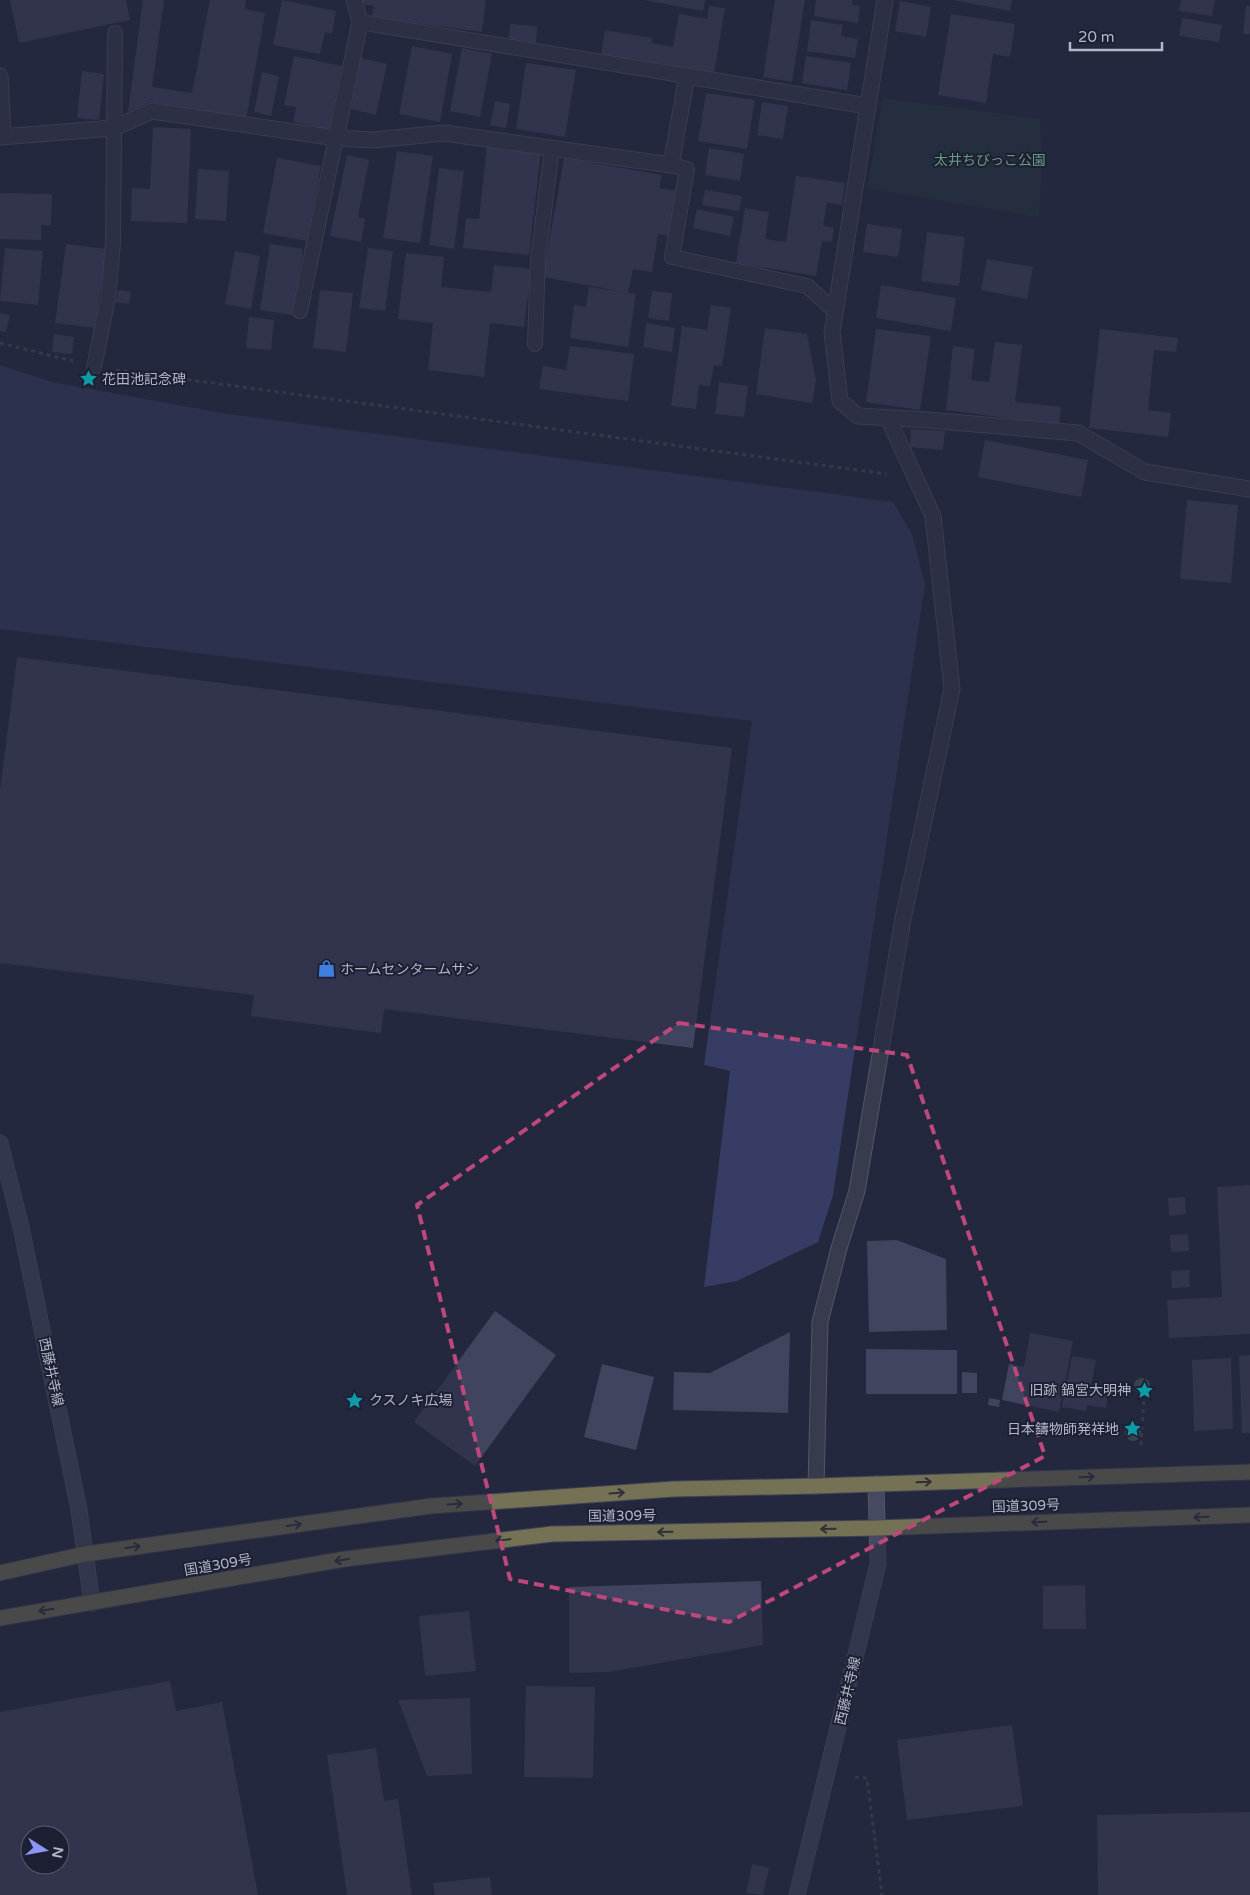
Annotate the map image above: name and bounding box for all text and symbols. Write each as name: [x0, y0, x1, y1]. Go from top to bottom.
scale bar: [1070, 20, 1162, 52]
text: 20 m: [1078, 28, 1115, 46]
park label: 太井ちびっこ公園: [934, 152, 1046, 169]
place icon: 花田池記念碑: [78, 369, 98, 389]
place label: 花田池記念碑: [102, 371, 186, 388]
shop icon: ホームセンタームサシ: [316, 959, 336, 979]
place label: ホームセンタームサシ: [340, 961, 479, 978]
street label: 西藤井寺線: [35, 1336, 67, 1408]
place icon: 旧跡 鍋宮大明神: [1135, 1380, 1155, 1400]
place label: 旧跡 鍋宮大明神: [1029, 1382, 1131, 1399]
place icon: クスノキ広場: [345, 1390, 365, 1410]
place label: クスノキ広場: [369, 1392, 453, 1409]
place icon: 日本鑄物師発祥地: [1123, 1419, 1143, 1439]
place label: 日本鑄物師発祥地: [1007, 1421, 1119, 1438]
one-way arrow: [1079, 1473, 1095, 1482]
one-way arrow: [916, 1478, 932, 1487]
one-way arrow: [609, 1488, 625, 1497]
street label: 国道309号: [992, 1496, 1060, 1516]
one-way arrow: [447, 1500, 463, 1509]
street label: 国道309号: [588, 1507, 656, 1525]
one-way arrow: [1194, 1512, 1210, 1521]
one-way arrow: [1031, 1518, 1047, 1527]
one-way arrow: [286, 1520, 302, 1530]
one-way arrow: [820, 1524, 836, 1534]
one-way arrow: [658, 1527, 674, 1537]
one-way arrow: [496, 1535, 512, 1545]
one-way arrow: [125, 1542, 141, 1552]
street label: 国道309号: [183, 1551, 253, 1579]
one-way arrow: [334, 1555, 350, 1565]
one-way arrow: [39, 1606, 55, 1616]
street label: 西藤井寺線: [832, 1655, 864, 1727]
north arrow: [20, 1825, 70, 1875]
text: N: [48, 1845, 67, 1860]

